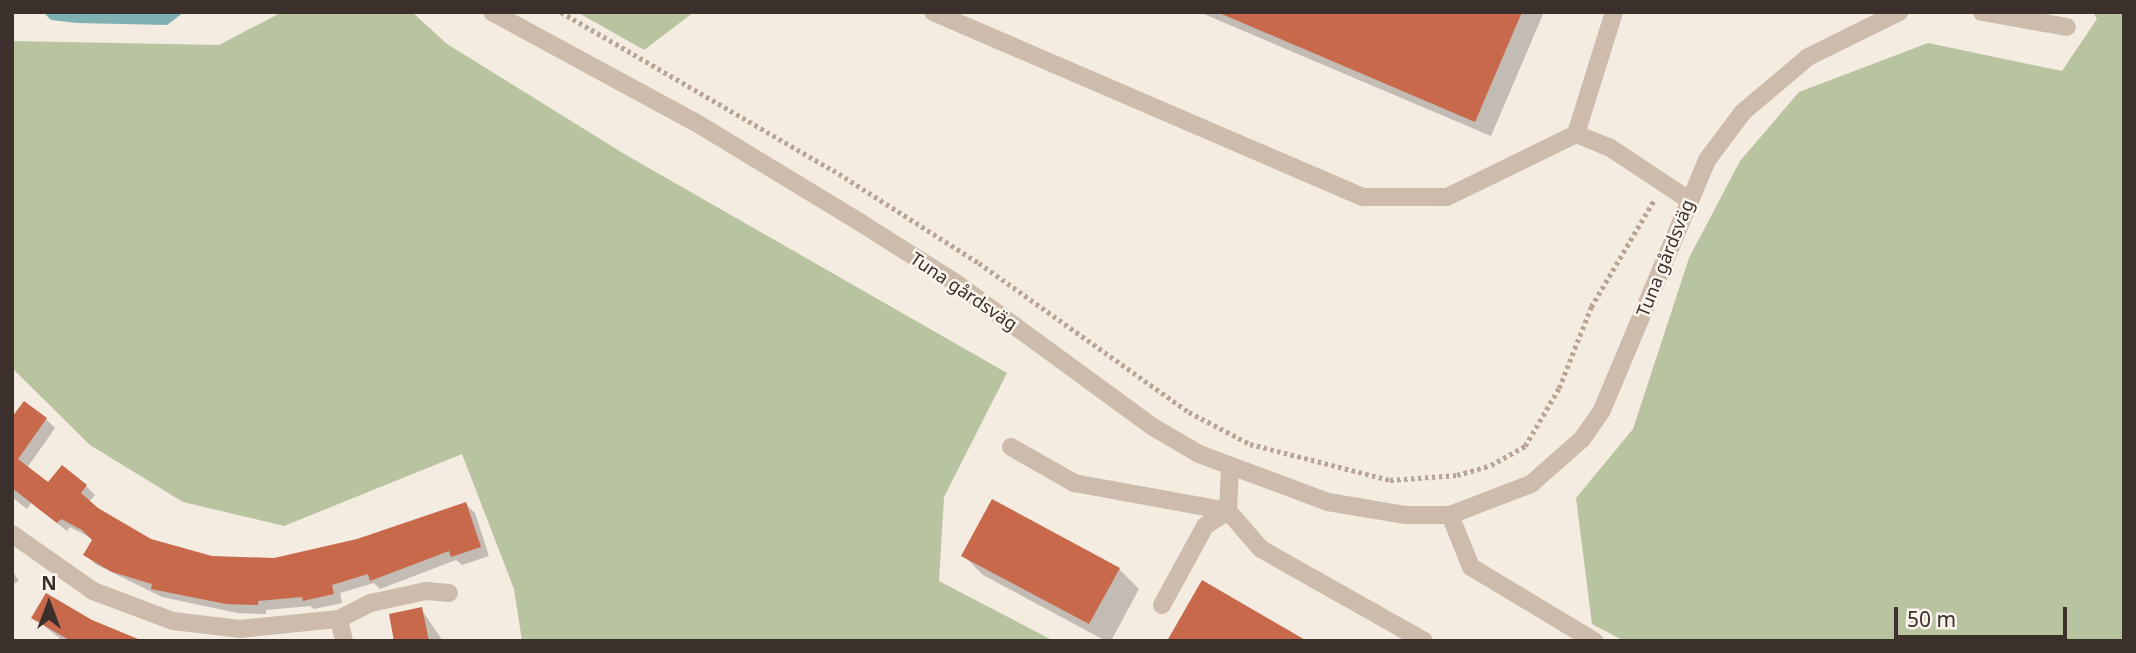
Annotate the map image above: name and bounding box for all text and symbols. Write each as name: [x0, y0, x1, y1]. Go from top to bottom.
street label: Tuna gårdsväg: [1632, 196, 1698, 320]
street label: Tuna gårdsväg: [906, 247, 1022, 335]
north arrow: [14, 569, 84, 639]
text: N: [41, 570, 57, 596]
scale bar: [1898, 594, 2071, 638]
text: 50 m: [1907, 605, 1956, 633]

